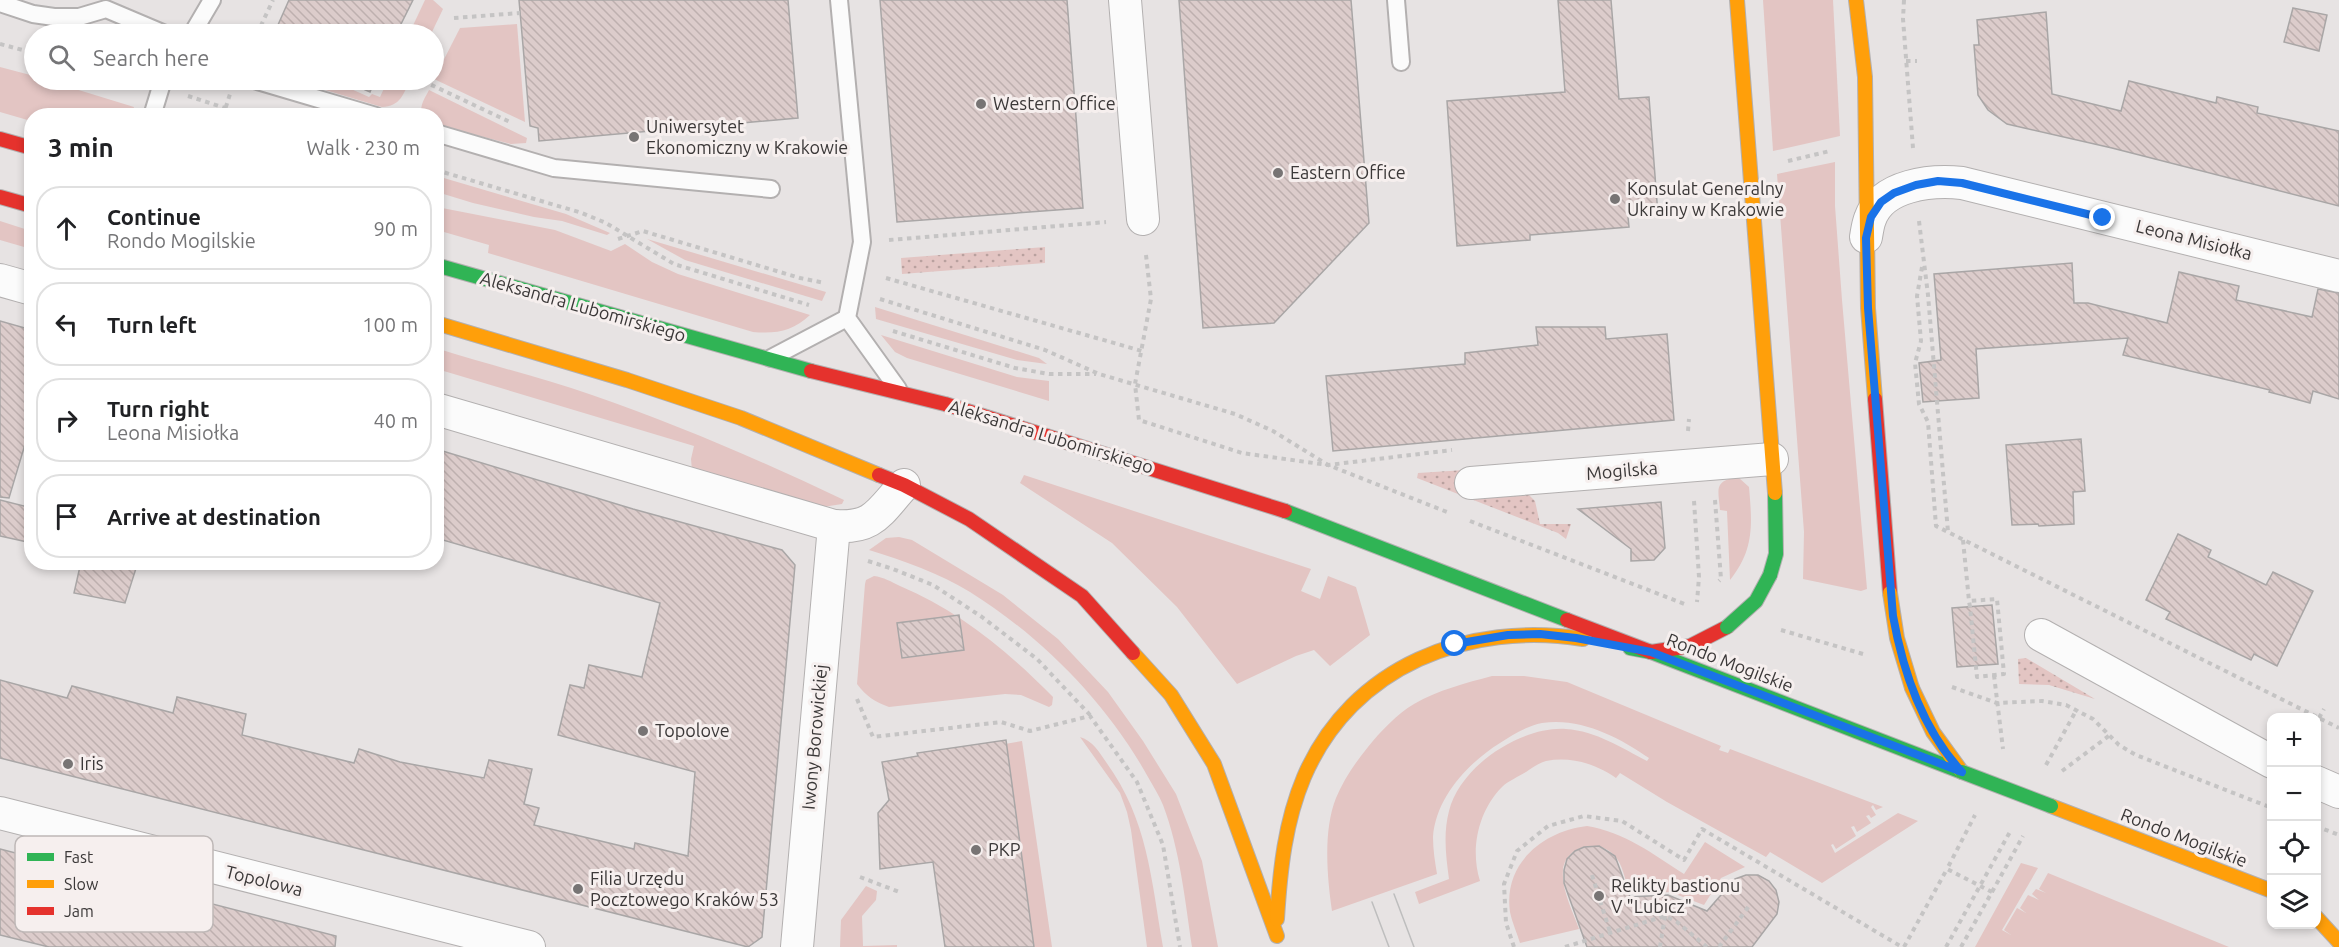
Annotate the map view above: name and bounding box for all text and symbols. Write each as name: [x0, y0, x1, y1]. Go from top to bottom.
search box: [24, 24, 444, 90]
icon: search: [45, 41, 78, 74]
text: Search here: [93, 45, 209, 70]
place label: Western Office: [993, 93, 1116, 113]
marker: Western Office: [974, 97, 988, 111]
place label: Uniwersytet Ekonomiczny w Krakowie: [646, 116, 848, 157]
marker: Uniwersytet Ekonomiczny w Krakowie: [627, 130, 641, 144]
text: 3 min: [48, 133, 114, 162]
text: Walk · 230 m: [307, 136, 420, 159]
place label: Eastern Office: [1290, 162, 1406, 182]
marker: Eastern Office: [1271, 166, 1285, 180]
place label: Konsulat Generalny Ukrainy w Krakowie: [1627, 178, 1784, 219]
marker: Konsulat Generalny Ukrainy w Krakowie: [1608, 192, 1622, 206]
text: Continue: [107, 204, 201, 229]
route end: [2089, 204, 2115, 230]
icon: ahead: [50, 212, 83, 245]
street label: Leona Misiołka: [2134, 215, 2254, 263]
text: 90 m: [374, 217, 418, 240]
text: Rondo Mogilskie: [107, 229, 256, 252]
street label: Aleksandra Lubomirskiego: [478, 267, 688, 345]
icon: left: [50, 308, 83, 341]
text: Turn left: [107, 312, 197, 337]
text: 100 m: [362, 313, 418, 336]
street label: Aleksandra Lubomirskiego: [947, 395, 1156, 477]
text: Turn right: [107, 396, 209, 421]
icon: right: [50, 404, 83, 437]
text: 40 m: [374, 409, 418, 432]
text: Leona Misiołka: [107, 421, 239, 444]
street label: Mogilska: [1585, 457, 1659, 483]
icon: arrive: [50, 500, 83, 533]
text: Arrive at destination: [107, 504, 321, 529]
street label: Rondo Mogilskie: [1664, 629, 1796, 695]
route start: [1441, 630, 1467, 656]
street label: Iwony Borowickiej: [798, 663, 830, 810]
map controls: [2267, 713, 2321, 929]
button: +: [2267, 713, 2321, 767]
place label: Topolove: [655, 720, 730, 740]
marker: Topolove: [636, 724, 650, 738]
place label: Iris: [80, 753, 104, 773]
marker: Iris: [61, 757, 75, 771]
button: −: [2267, 767, 2321, 821]
street label: Rondo Mogilskie: [2118, 804, 2250, 870]
button: locate: [2267, 821, 2321, 875]
legend: [15, 836, 213, 932]
place label: PKP: [988, 839, 1021, 859]
marker: PKP: [969, 843, 983, 857]
text: Fast: [64, 848, 94, 866]
street label: Topolowa: [223, 861, 305, 899]
place label: Filia Urzędu Pocztowego Kraków 53: [590, 868, 779, 909]
text: Slow: [64, 875, 99, 893]
place label: Relikty bastionu V "Lubicz": [1611, 875, 1740, 916]
button: layers: [2267, 875, 2321, 929]
marker: Filia Urzędu Pocztowego Kraków 53: [571, 882, 585, 896]
marker: Relikty bastionu V "Lubicz": [1592, 889, 1606, 903]
text: Jam: [64, 902, 94, 920]

